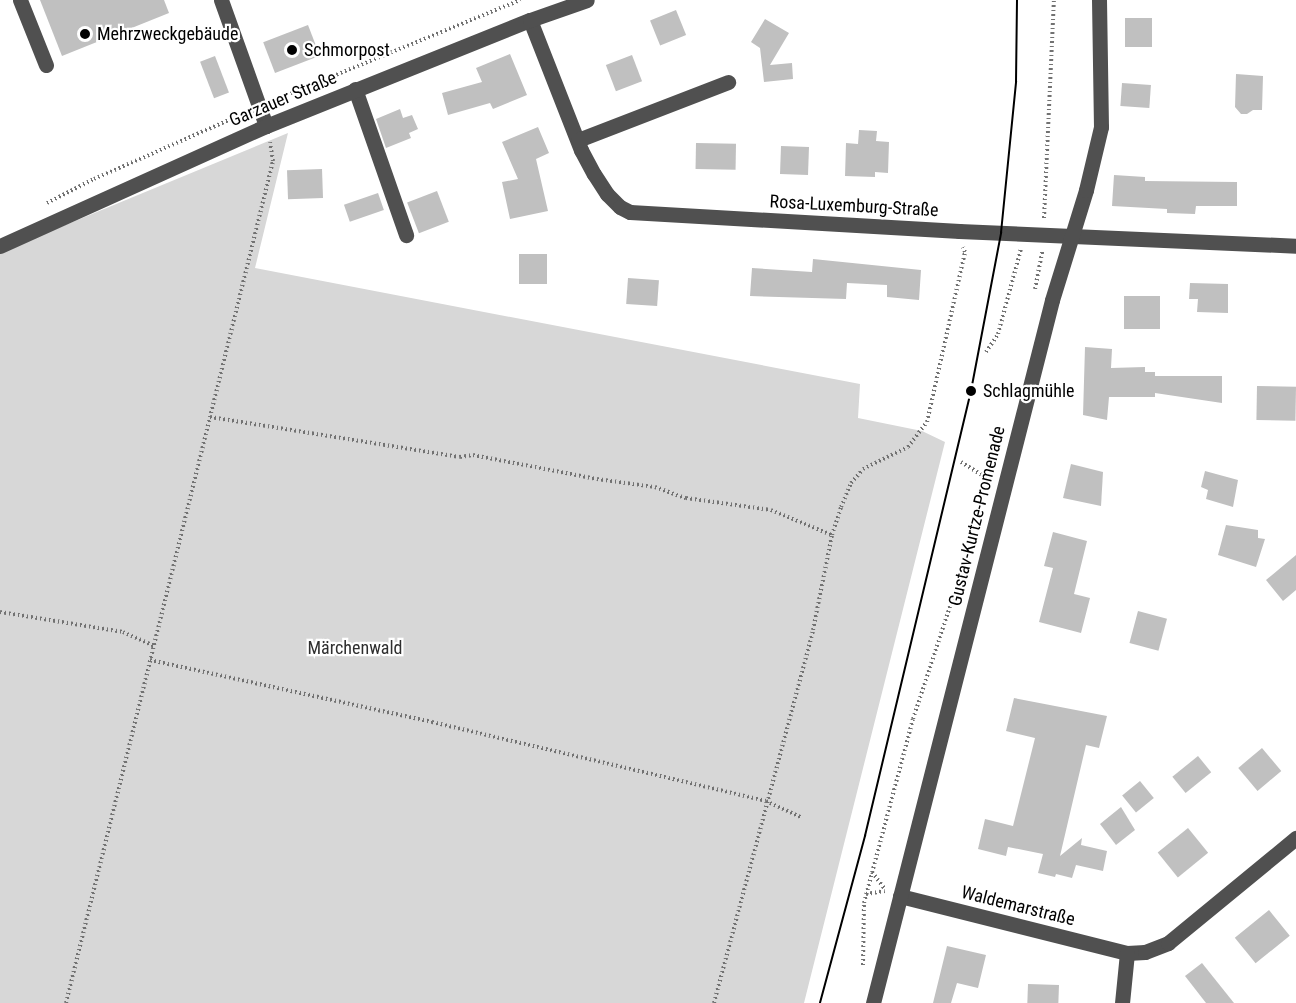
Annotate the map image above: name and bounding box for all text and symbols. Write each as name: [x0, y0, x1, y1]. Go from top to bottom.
place label: Mehrzweckgebäude: [97, 23, 238, 45]
marker: Mehrzweckgebäude: [78, 27, 92, 41]
place label: Schmorpost: [304, 39, 390, 61]
marker: Schmorpost: [285, 43, 299, 57]
street label: Garzauer Straße: [226, 67, 340, 131]
street label: Rosa-Luxemburg-Straße: [769, 191, 939, 221]
place label: Schlagmühle: [983, 380, 1074, 402]
marker: Schlagmühle: [964, 384, 978, 398]
street label: Gustav-Kurtze-Promenade: [944, 424, 1010, 608]
park label: Märchenwald: [307, 637, 403, 659]
street label: Waldemarstraße: [959, 881, 1077, 931]

